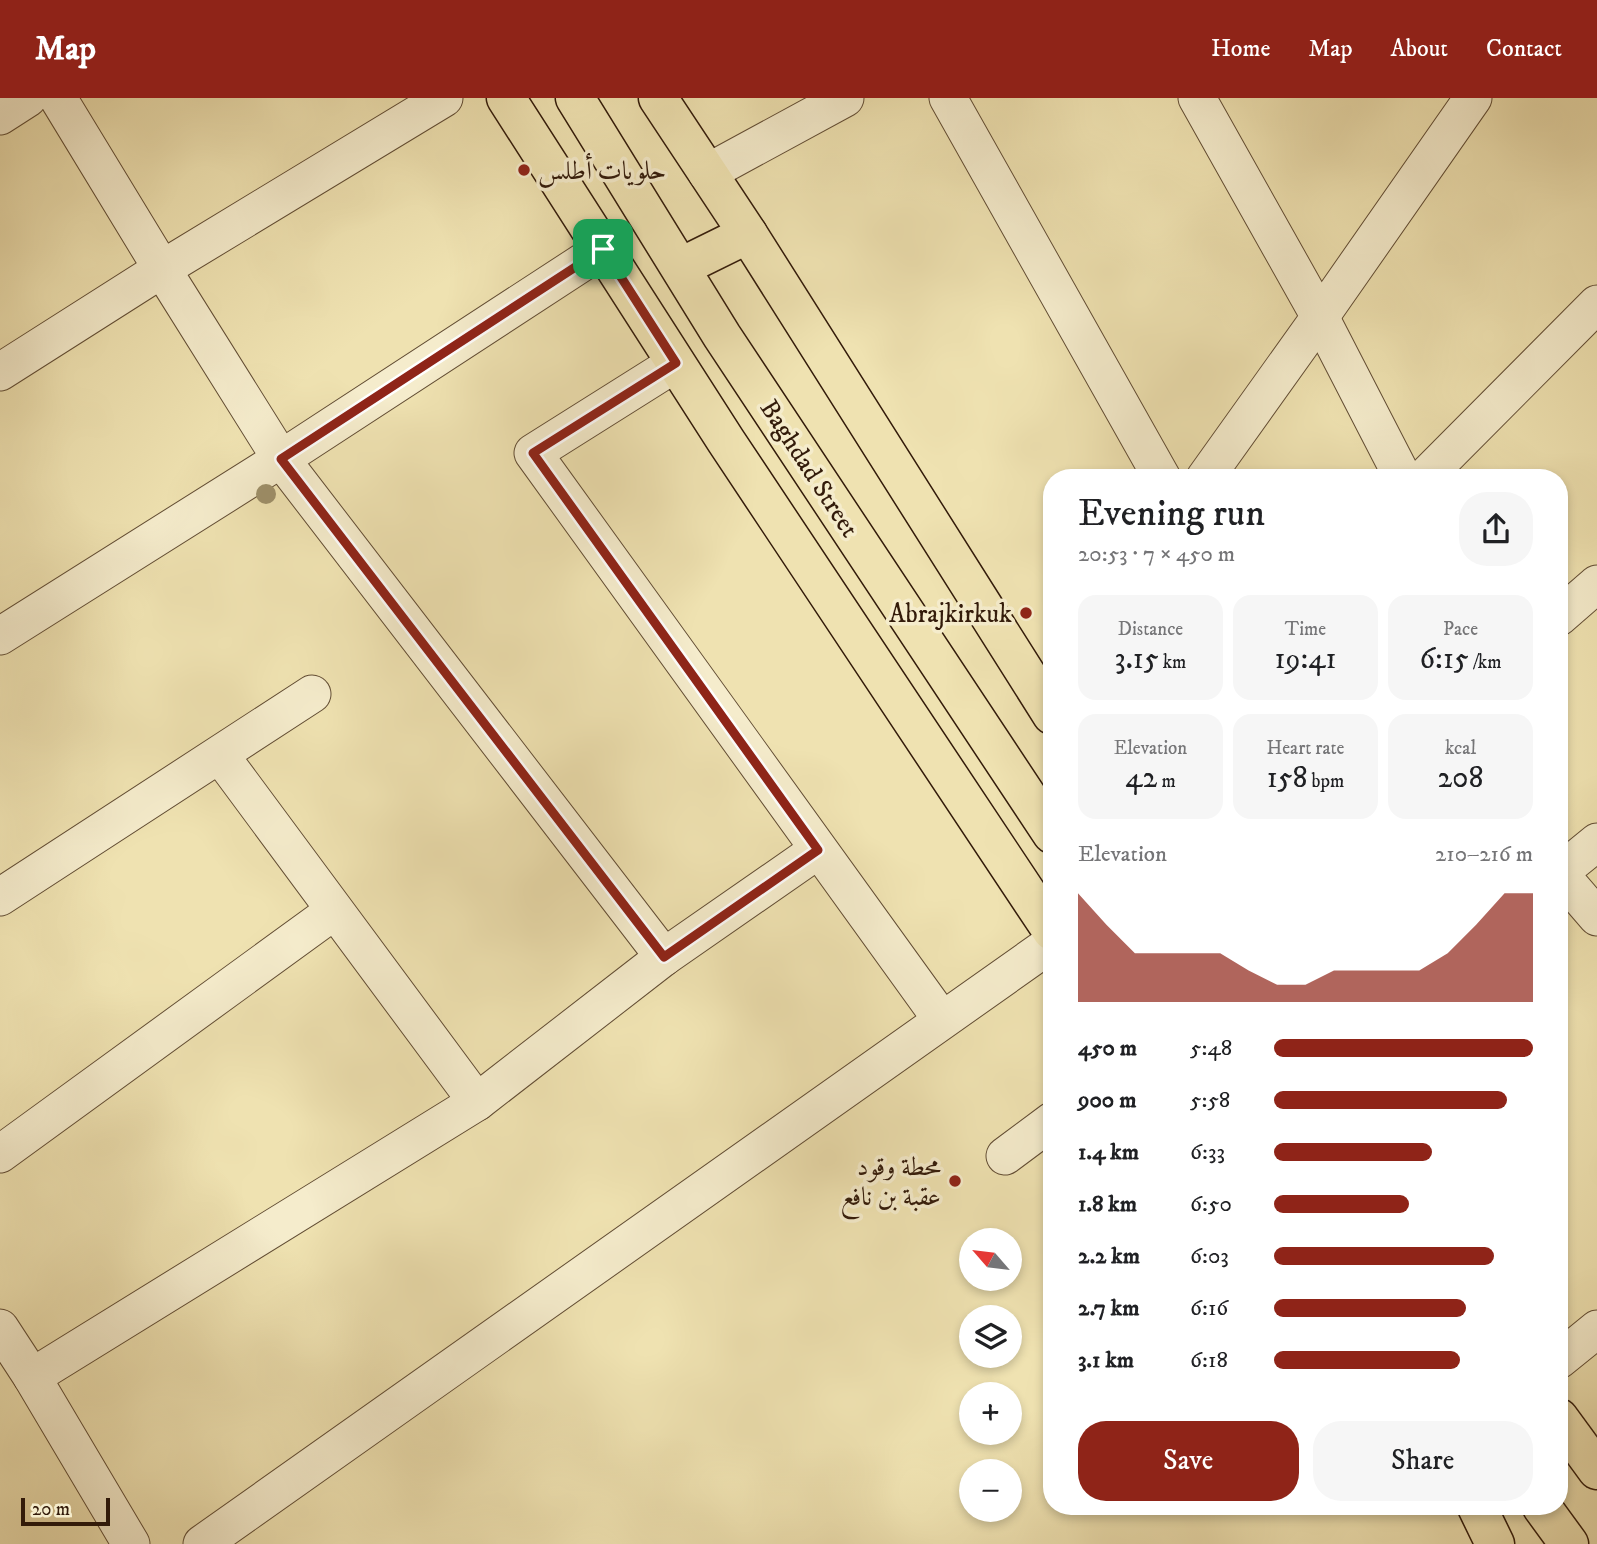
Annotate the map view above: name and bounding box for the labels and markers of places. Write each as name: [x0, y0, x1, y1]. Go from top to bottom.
place label: حلويات أطلس: [538, 153, 666, 188]
marker: حلويات أطلس: [516, 162, 532, 178]
pin: [573, 219, 633, 279]
place label: Abrajkirkuk: [889, 598, 1012, 631]
marker: Abrajkirkuk: [1018, 605, 1034, 621]
place label: محطة وقود عقبة بن نافع: [841, 1151, 941, 1220]
marker: محطة وقود عقبة بن نافع: [947, 1173, 963, 1189]

